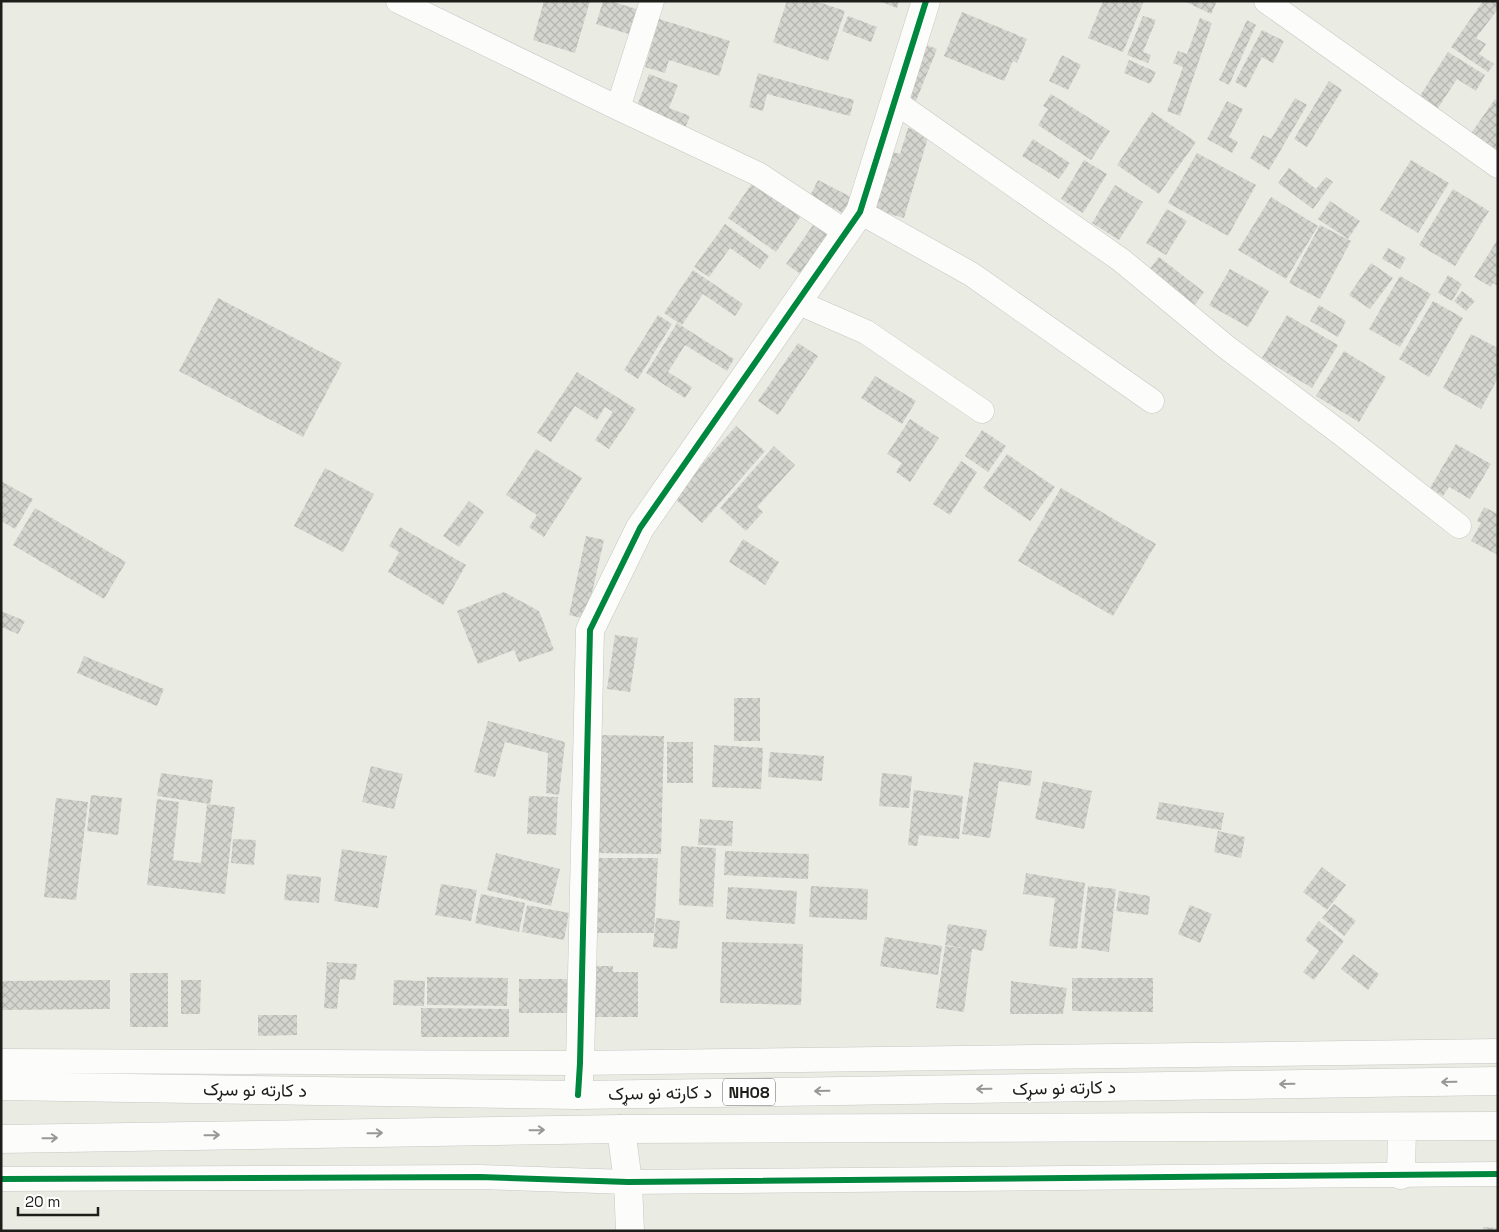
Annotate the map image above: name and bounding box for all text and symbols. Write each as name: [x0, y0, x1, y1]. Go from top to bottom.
street label: د کارته نو سړک: [1012, 1075, 1116, 1101]
street label: د کارته نو سړک: [203, 1077, 307, 1103]
one-way arrow: [1441, 1077, 1458, 1087]
road number: NH08: [723, 1078, 775, 1106]
street label: د کارته نو سړک: [608, 1080, 712, 1106]
one-way arrow: [1279, 1080, 1295, 1089]
one-way arrow: [976, 1084, 992, 1094]
one-way arrow: [814, 1086, 830, 1096]
one-way arrow: [529, 1126, 545, 1135]
one-way arrow: [366, 1128, 383, 1138]
one-way arrow: [204, 1131, 220, 1140]
one-way arrow: [42, 1133, 58, 1143]
scale bar: [18, 1184, 98, 1216]
text: 20 m: [25, 1192, 60, 1211]

